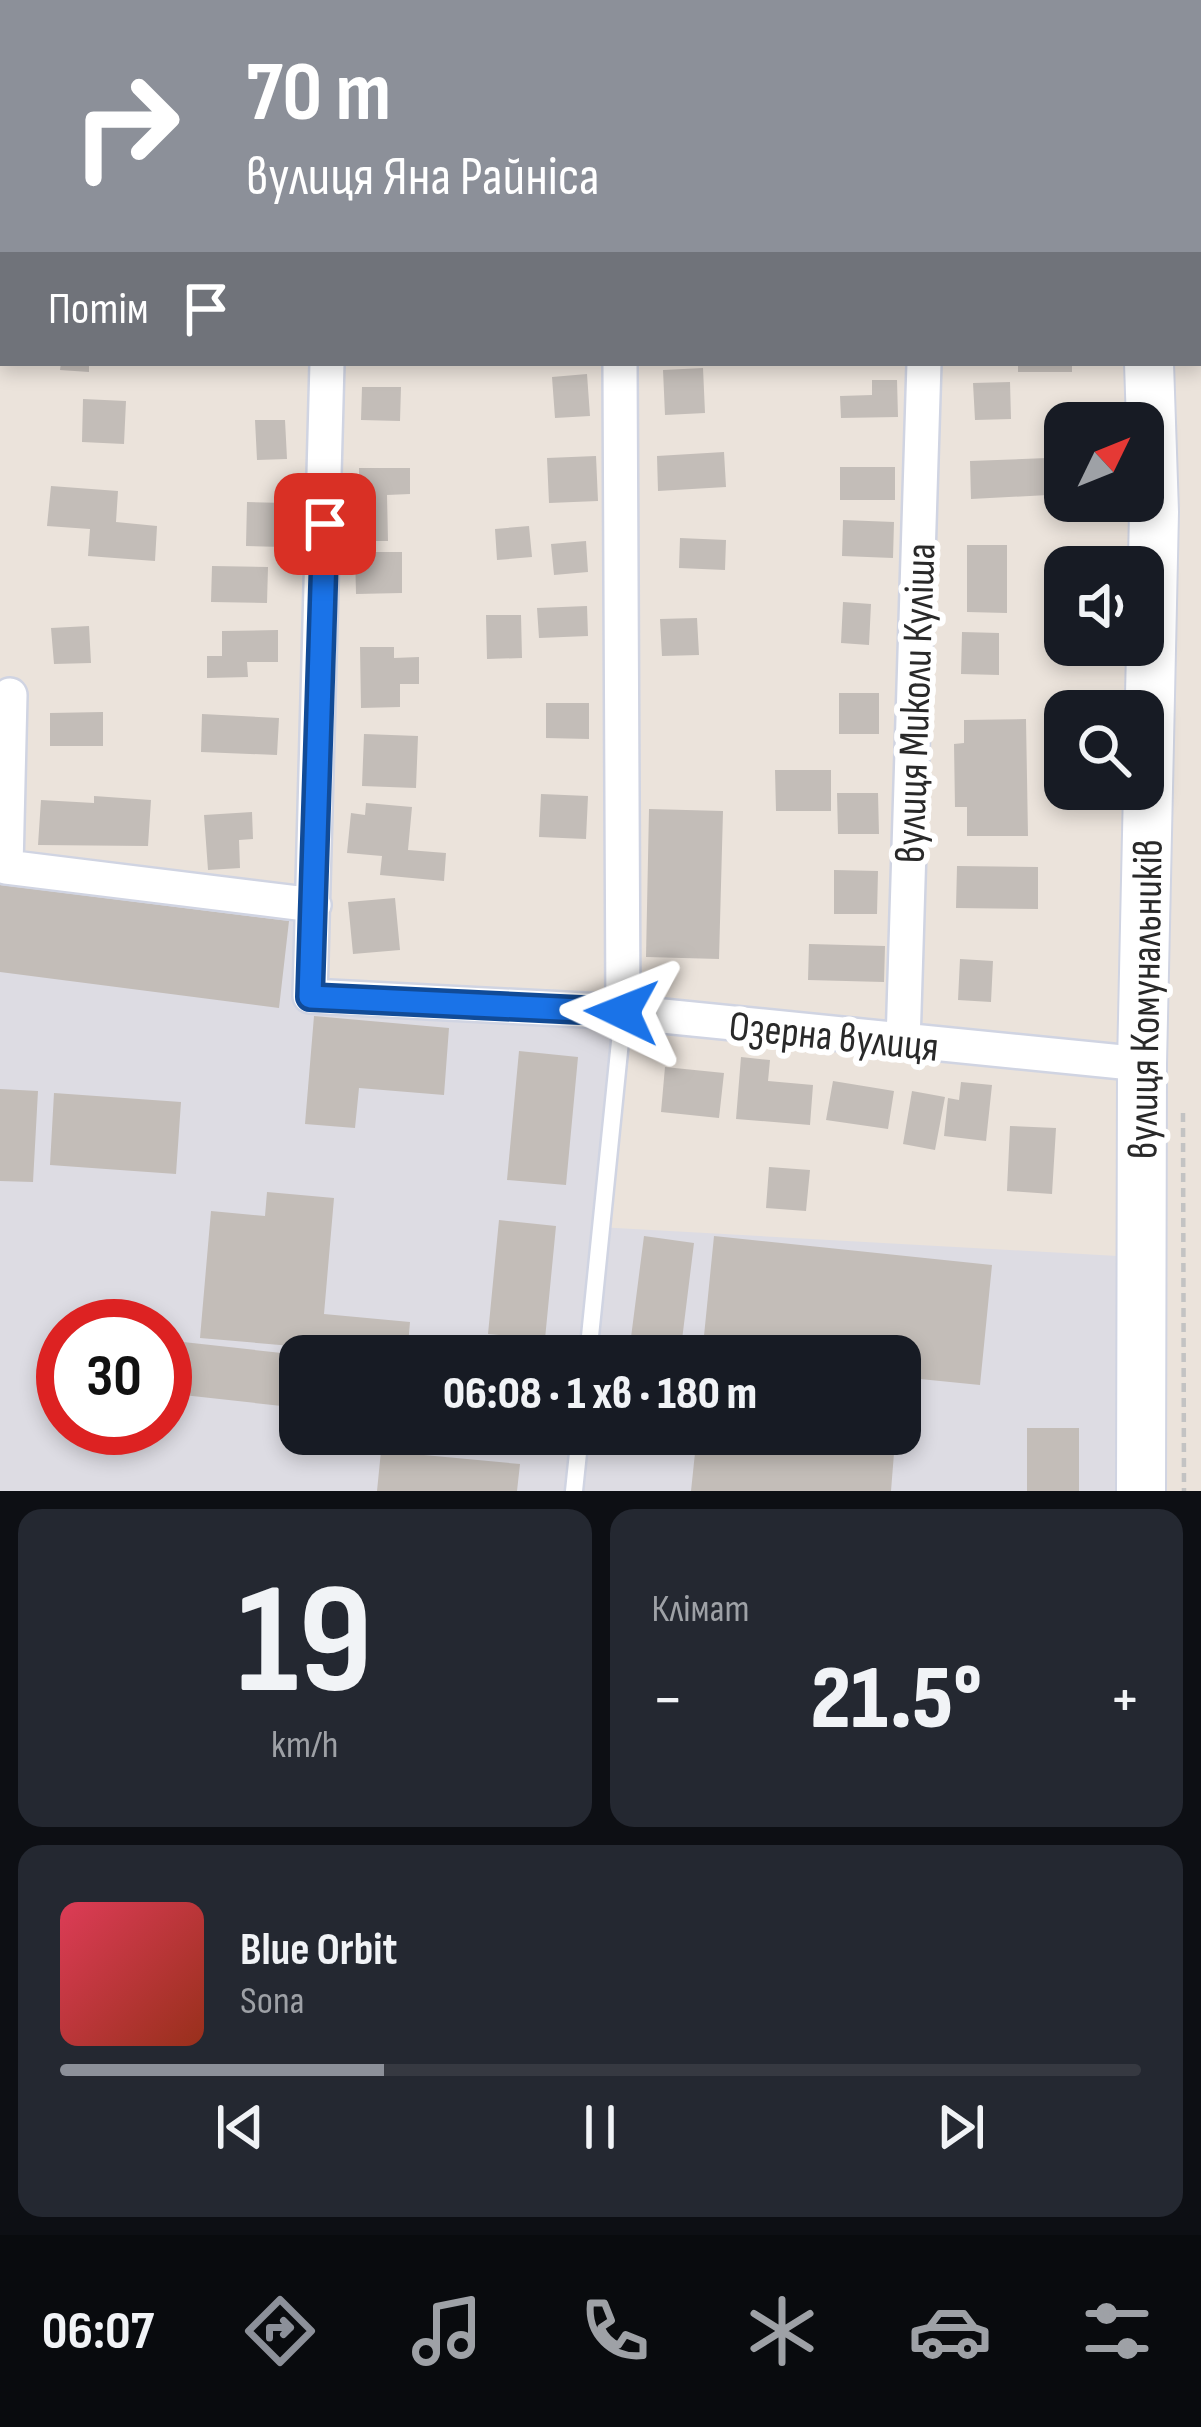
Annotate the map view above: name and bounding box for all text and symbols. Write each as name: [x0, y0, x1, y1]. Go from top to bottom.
text: 70 m: [246, 43, 391, 144]
icon: right: [48, 48, 204, 204]
text: вулиця Яна Райніса: [246, 145, 599, 210]
icon: arrive: [173, 276, 239, 342]
text: Потім: [48, 282, 149, 337]
north arrow: [1044, 402, 1164, 522]
map controls: [1044, 402, 1164, 810]
pin: [274, 473, 376, 575]
icon: arrive: [292, 491, 358, 557]
street label: вулиця Миколи Куліша: [885, 542, 948, 864]
button: sound: [1044, 546, 1164, 666]
button: search: [1044, 690, 1164, 810]
street label: вулиця Комунальників: [1118, 839, 1175, 1159]
position arrow: [559, 949, 685, 1075]
street label: Озерна вулиця: [727, 1001, 941, 1074]
speed limit sign: 30: [36, 1299, 192, 1455]
text: 06:08 · 1 хв · 180 m: [443, 1367, 757, 1422]
text: 19: [237, 1550, 372, 1737]
text: Клімат: [652, 1586, 750, 1633]
text: 21.5°: [811, 1646, 982, 1754]
text: −: [652, 1661, 684, 1740]
text: +: [1109, 1661, 1141, 1740]
text: km/h: [271, 1722, 338, 1769]
text: Blue Orbit: [240, 1923, 397, 1978]
text: Sona: [240, 1978, 305, 2025]
icon: previous: [207, 2094, 273, 2160]
icon: pause: [567, 2094, 633, 2160]
icon: next: [928, 2094, 994, 2160]
icon: directions: [238, 2289, 322, 2373]
icon: music: [405, 2289, 489, 2373]
icon: phone: [573, 2289, 657, 2373]
icon: climate: [740, 2289, 824, 2373]
icon: car: [908, 2289, 992, 2373]
icon: filters: [1075, 2289, 1159, 2373]
text: 06:07: [42, 2299, 154, 2364]

